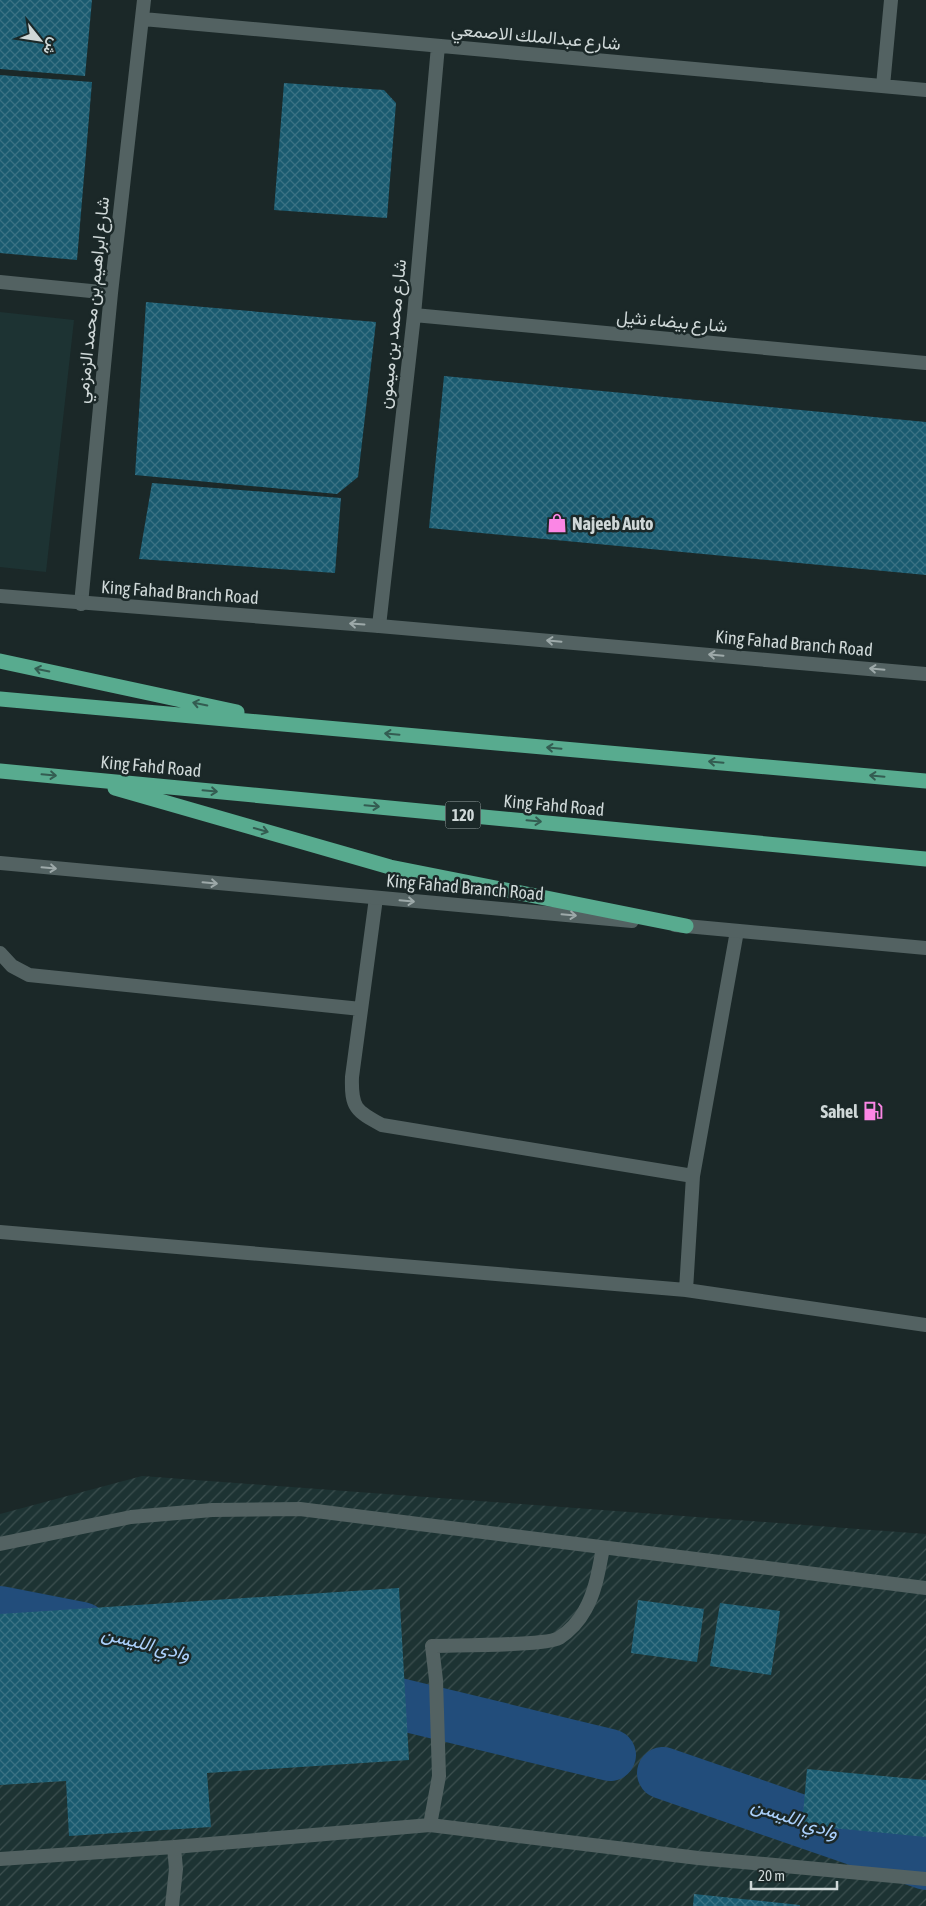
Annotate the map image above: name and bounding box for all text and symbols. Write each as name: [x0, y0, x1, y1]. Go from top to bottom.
north arrow: [15, 15, 65, 65]
street label: شارع عبدالملك الاصمعي: [450, 18, 622, 59]
text: ش: [39, 35, 62, 58]
street label: شارع ابراهيم بن محمد الزمزمي: [71, 196, 118, 405]
street label: شارع محمد بن ميمون: [374, 258, 412, 410]
street label: شارع بيضاء نثيل: [615, 306, 728, 338]
shop icon: Najeeb Auto: [546, 512, 568, 534]
place label: Najeeb Auto: [572, 513, 653, 534]
street label: King Fahad Branch Road: [100, 576, 260, 608]
one-way arrow: [349, 619, 365, 629]
street label: King Fahad Branch Road: [714, 626, 874, 660]
one-way arrow: [546, 636, 562, 646]
one-way arrow: [708, 650, 724, 660]
one-way arrow: [34, 665, 50, 674]
one-way arrow: [870, 665, 886, 674]
one-way arrow: [193, 699, 209, 709]
one-way arrow: [384, 729, 400, 739]
one-way arrow: [546, 743, 562, 753]
street label: King Fahd Road: [100, 751, 202, 781]
one-way arrow: [708, 757, 724, 767]
one-way arrow: [40, 771, 56, 780]
one-way arrow: [870, 772, 886, 781]
one-way arrow: [202, 786, 218, 795]
street label: King Fahd Road: [503, 790, 605, 820]
one-way arrow: [364, 801, 380, 811]
road number: 120: [446, 802, 480, 828]
one-way arrow: [526, 817, 542, 826]
one-way arrow: [253, 826, 269, 836]
one-way arrow: [40, 863, 56, 873]
street label: King Fahad Branch Road: [385, 870, 545, 904]
one-way arrow: [202, 878, 218, 887]
one-way arrow: [399, 896, 415, 905]
one-way arrow: [561, 910, 577, 920]
fuel station icon: Sahel: [862, 1100, 884, 1122]
place label: Sahel: [820, 1101, 858, 1122]
water label: وادي الليسن: [98, 1621, 193, 1670]
water label: وادي الليسن: [747, 1793, 842, 1848]
scale bar: [751, 1858, 837, 1890]
text: 20 m: [758, 1867, 785, 1884]

